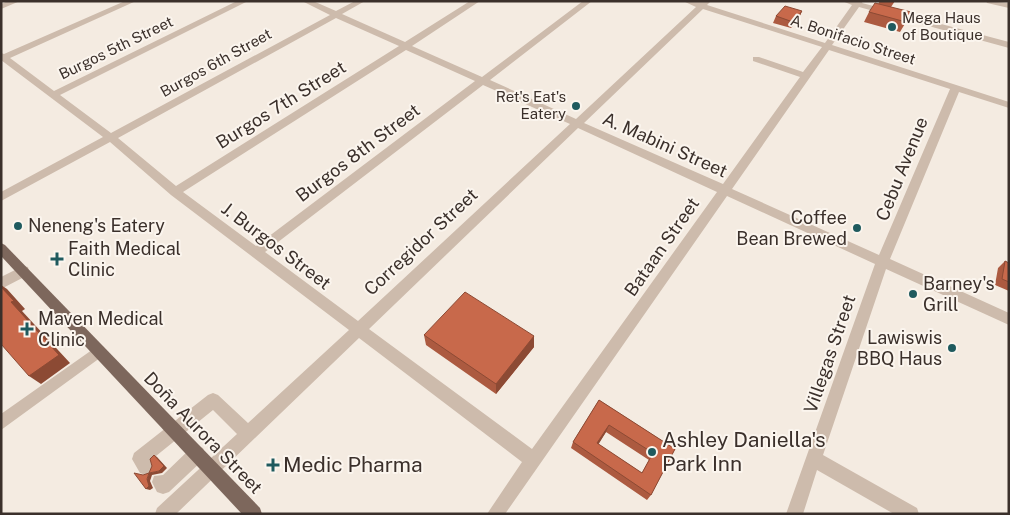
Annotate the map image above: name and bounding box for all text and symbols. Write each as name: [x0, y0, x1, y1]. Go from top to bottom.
place label: Mega Haus of Boutique: [902, 9, 983, 43]
street label: A. Bonifacio Street: [788, 11, 918, 68]
street label: Burgos 5th Street: [56, 13, 176, 83]
marker: Mega Haus of Boutique: [886, 21, 898, 33]
street label: Burgos 6th Street: [157, 25, 274, 100]
street label: Burgos 7th Street: [212, 56, 349, 153]
place label: Ret's Eat's Eatery: [496, 88, 566, 122]
street label: Burgos 8th Street: [292, 99, 424, 206]
marker: Ret's Eat's Eatery: [570, 100, 582, 112]
street label: A. Mabini Street: [600, 108, 731, 181]
street label: Cebu Avenue: [871, 114, 932, 224]
street label: Corregidor Street: [360, 184, 482, 300]
street label: Bataan Street: [620, 193, 703, 300]
street label: J. Burgos Street: [217, 198, 335, 294]
place label: Coffee Bean Brewed: [736, 207, 847, 249]
place label: Neneng's Eatery: [28, 215, 165, 236]
marker: Neneng's Eatery: [12, 220, 24, 232]
marker: Coffee Bean Brewed: [851, 222, 863, 234]
place label: Faith Medical Clinic: [68, 238, 181, 280]
marker: Faith Medical Clinic: [50, 252, 64, 266]
place label: Barney's Grill: [923, 273, 995, 315]
marker: Barney's Grill: [907, 288, 919, 300]
street label: Villegas Street: [799, 292, 860, 416]
place label: Maven Medical Clinic: [38, 308, 164, 350]
marker: Maven Medical Clinic: [20, 322, 34, 336]
place label: Lawiswis BBQ Haus: [857, 327, 942, 369]
marker: Lawiswis BBQ Haus: [946, 342, 958, 354]
street label: Doña Aurora Street: [140, 367, 267, 498]
place label: Ashley Daniella's Park Inn: [662, 427, 826, 476]
marker: Ashley Daniella's Park Inn: [646, 446, 658, 458]
place label: Medic Pharma: [283, 452, 423, 477]
marker: Medic Pharma: [267, 459, 279, 471]

